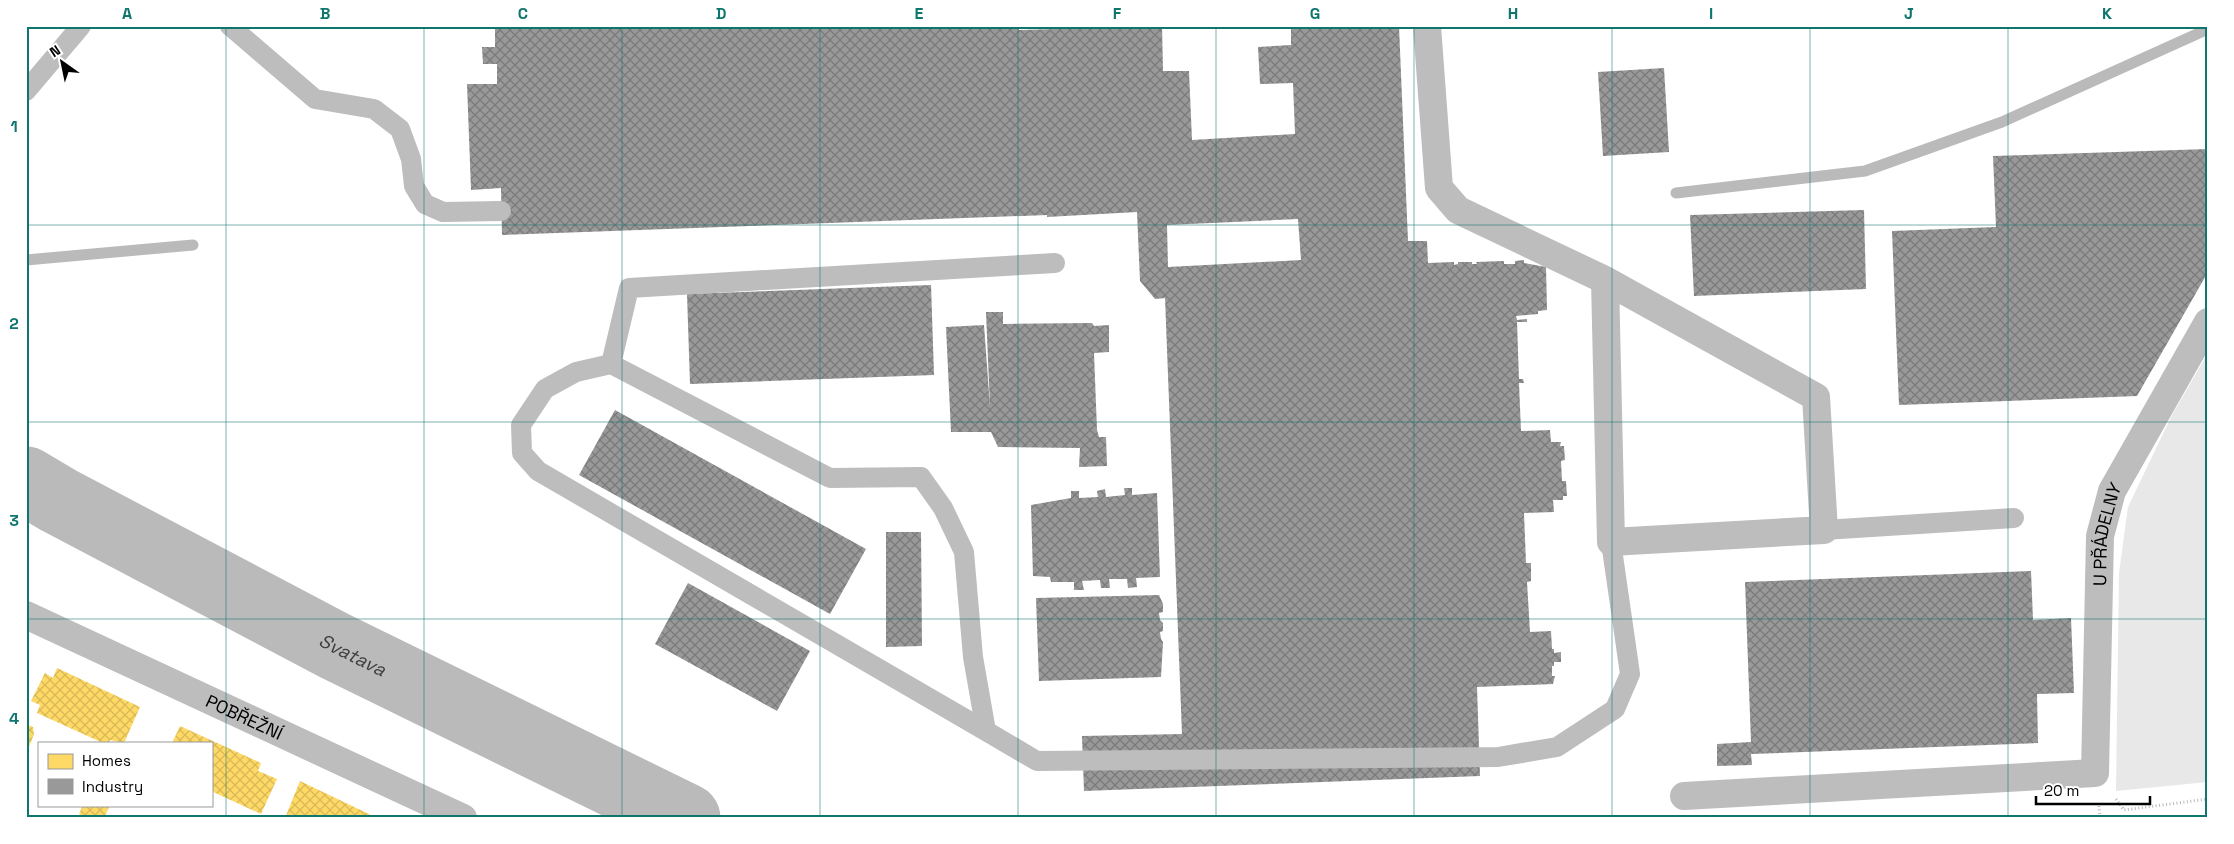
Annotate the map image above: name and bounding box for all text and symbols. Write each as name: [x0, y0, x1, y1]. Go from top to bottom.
text: A: [122, 3, 132, 24]
text: B: [320, 3, 330, 24]
text: C: [518, 3, 528, 24]
text: D: [716, 3, 726, 24]
text: E: [915, 3, 924, 24]
text: F: [1113, 3, 1122, 24]
text: G: [1310, 3, 1320, 24]
text: H: [1508, 3, 1518, 24]
text: I: [1709, 3, 1713, 24]
text: J: [1904, 3, 1914, 24]
text: K: [2102, 3, 2112, 24]
north arrow: [38, 38, 88, 88]
text: N: [46, 41, 64, 61]
text: 1: [10, 116, 18, 137]
text: 2: [9, 313, 19, 334]
street label: U PŘÁDELNY: [2087, 478, 2126, 586]
text: 3: [9, 510, 19, 531]
water label: Svatava: [315, 627, 391, 682]
street label: POBŘEŽNÍ: [202, 689, 287, 745]
text: 4: [9, 708, 19, 729]
legend: [38, 742, 212, 806]
text: Homes: [82, 751, 131, 770]
scale bar: [2036, 774, 2150, 806]
text: Industry: [82, 777, 143, 796]
text: 20 m: [2044, 781, 2079, 800]

